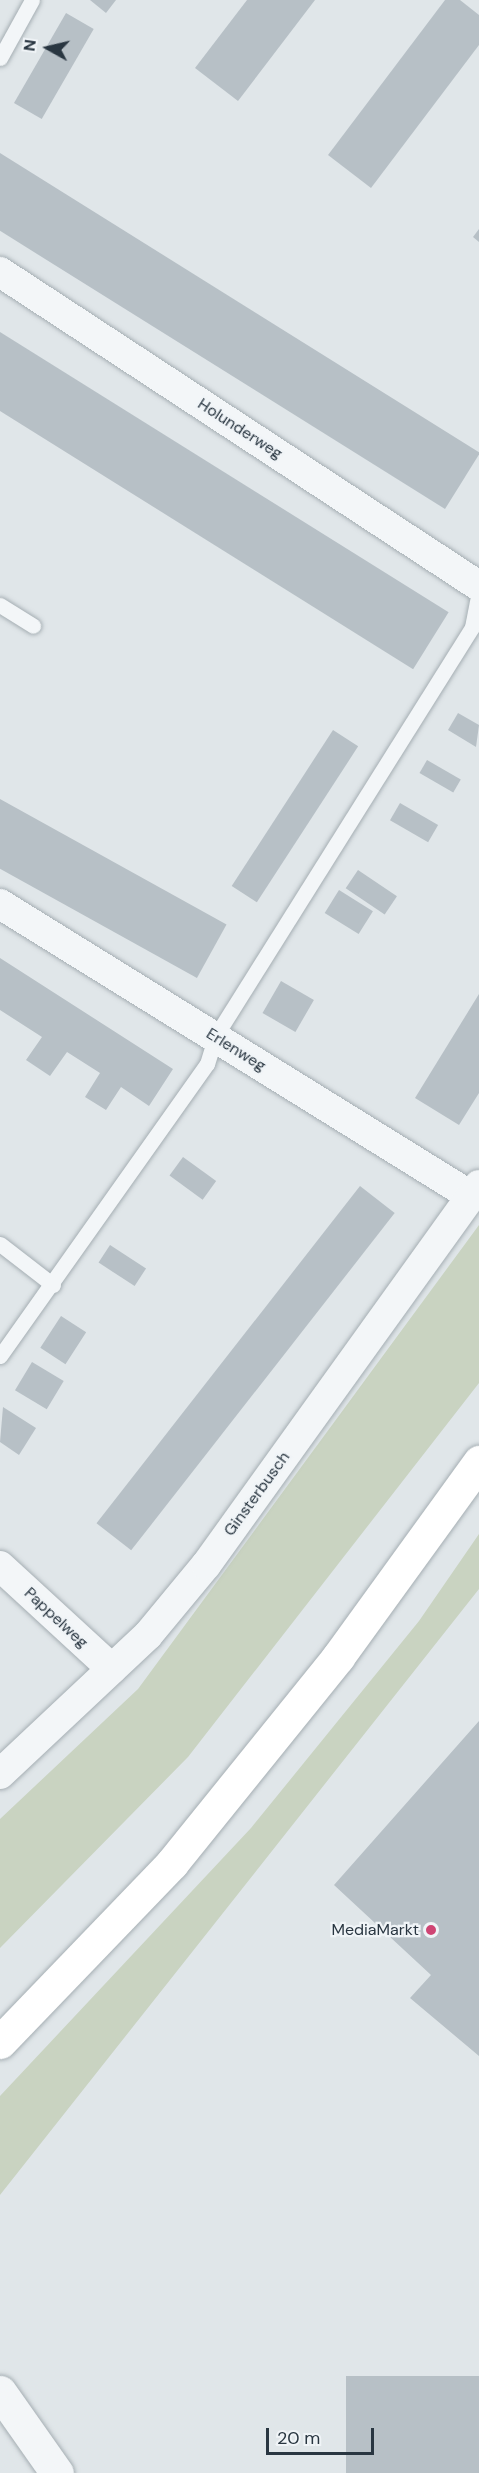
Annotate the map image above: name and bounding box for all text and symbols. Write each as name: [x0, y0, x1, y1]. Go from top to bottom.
north arrow: [18, 18, 78, 78]
text: N: [18, 38, 41, 53]
street label: Holunderweg: [194, 394, 286, 464]
street label: Erlenweg: [203, 1024, 269, 1076]
street label: Ginsterbusch: [220, 1448, 294, 1540]
street label: Pappelweg: [20, 1584, 92, 1652]
place label: MediaMarkt: [331, 1920, 419, 1940]
marker: MediaMarkt: [424, 1923, 438, 1937]
scale bar: [269, 2416, 377, 2454]
text: 20 m: [277, 2426, 320, 2450]

